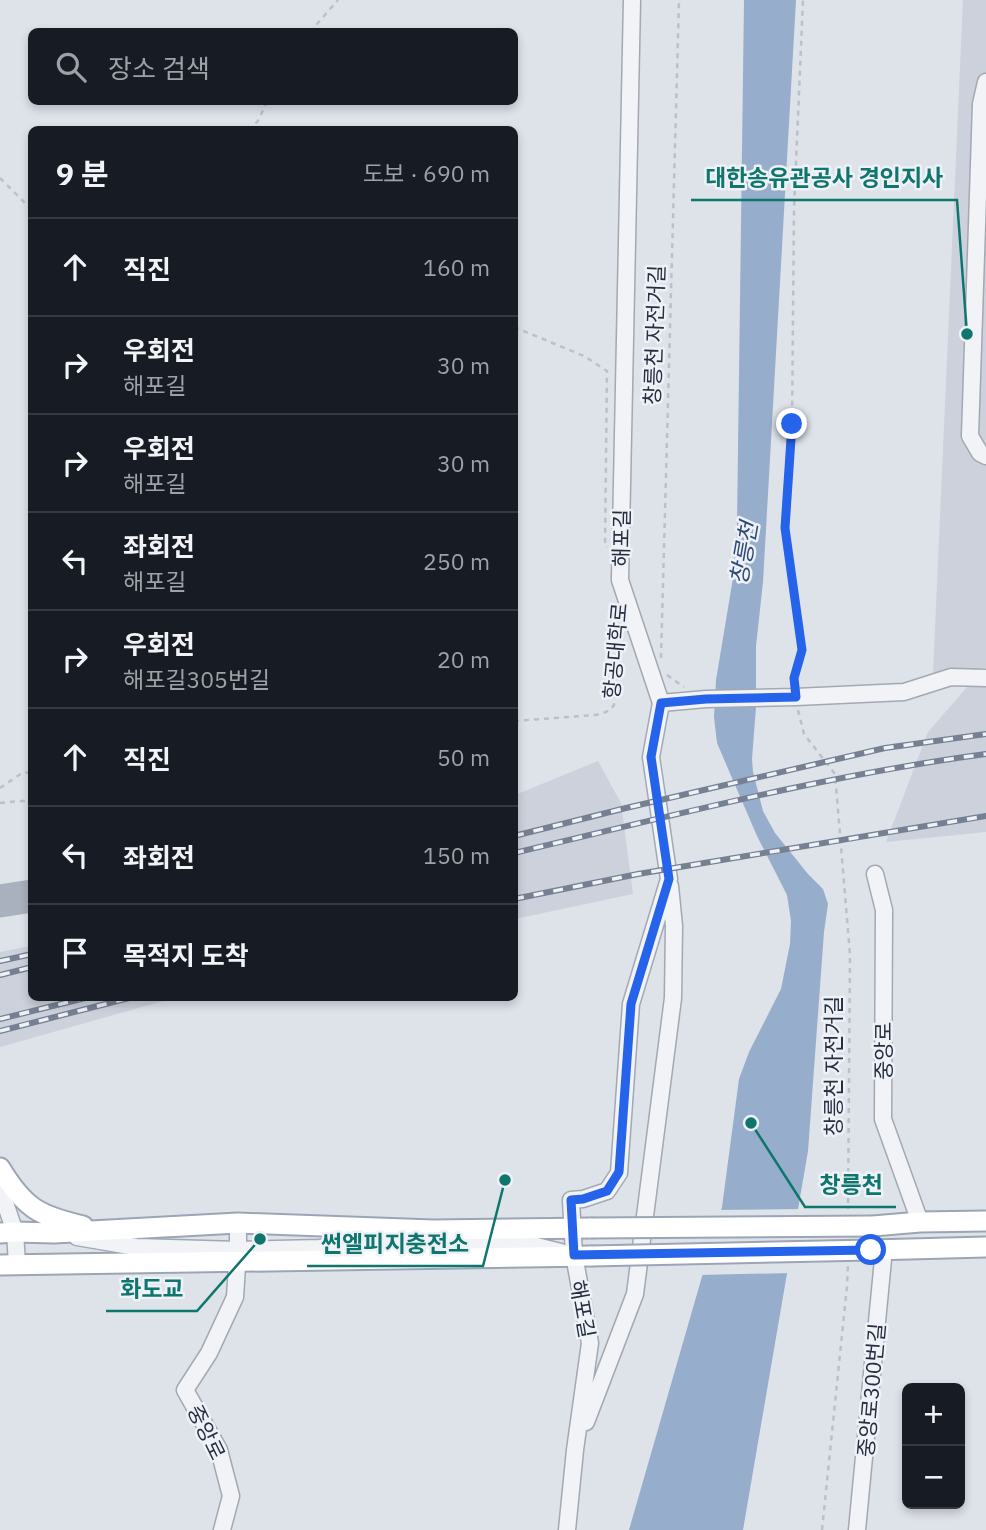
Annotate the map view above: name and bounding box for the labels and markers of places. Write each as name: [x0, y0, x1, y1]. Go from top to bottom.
callout: 대한송유관공사 경인지사: [691, 156, 957, 200]
callout: 창릉천: [805, 1163, 896, 1207]
callout: 썬엘피지충전소: [307, 1222, 483, 1266]
callout: 화도교: [106, 1267, 197, 1311]

